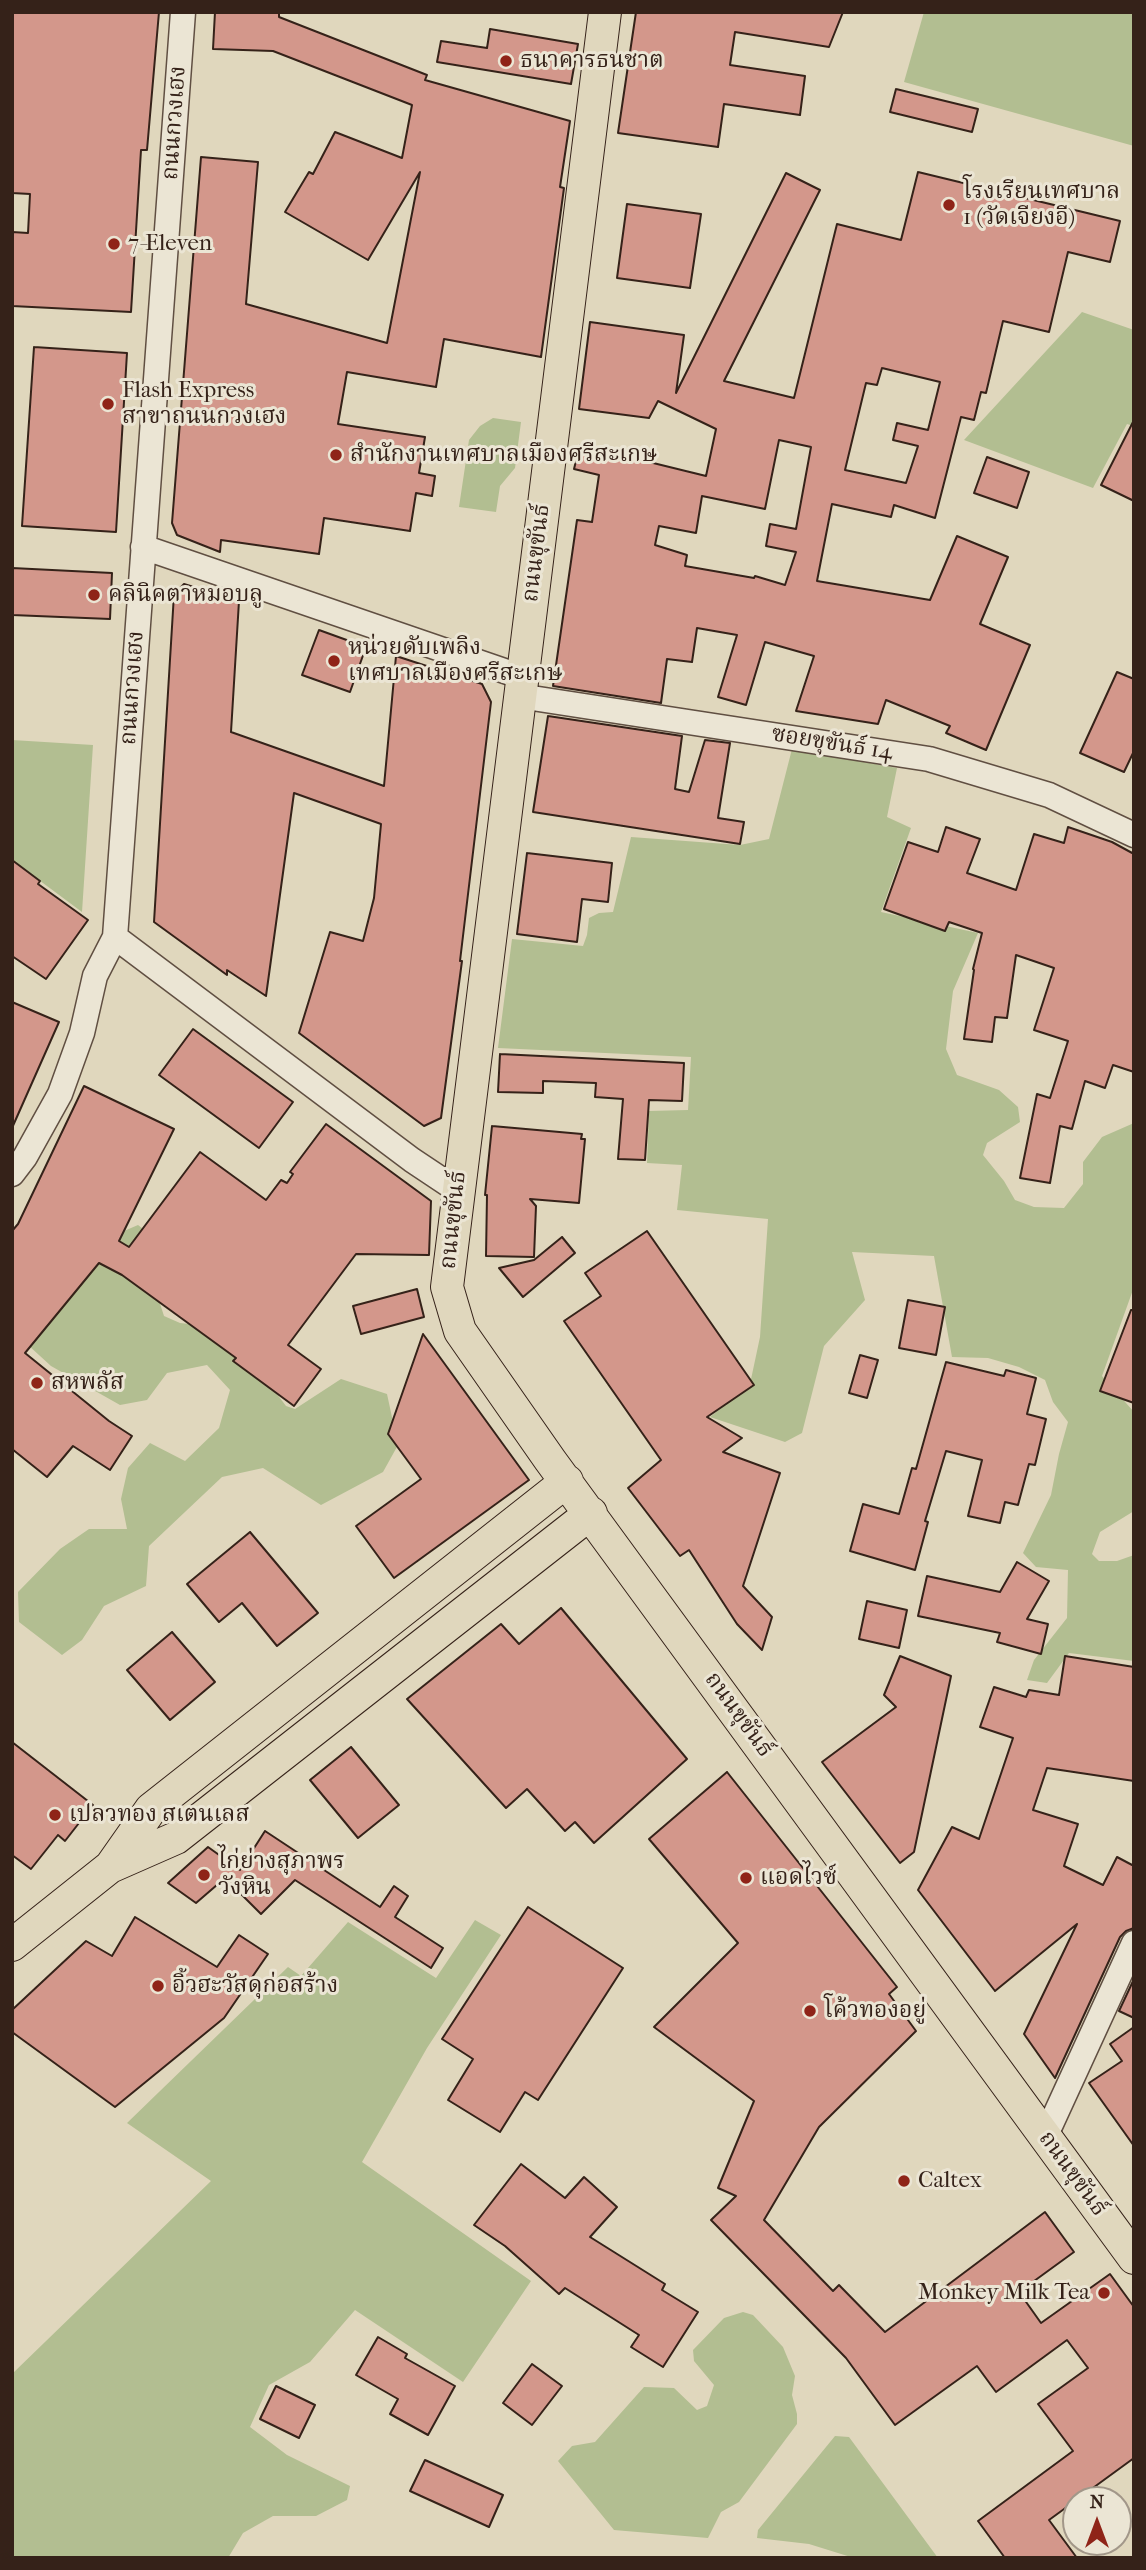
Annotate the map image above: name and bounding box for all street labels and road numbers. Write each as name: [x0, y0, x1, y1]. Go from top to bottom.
street label: ถนนกวงเฮง: [157, 65, 193, 181]
street label: ถนนขุขันธ์: [517, 502, 557, 604]
street label: ถนนกวงเฮง: [115, 630, 151, 746]
street label: ซอยขุขันธ์ 14: [770, 721, 894, 767]
street label: ถนนขุขันธ์: [435, 1169, 473, 1271]
street label: ถนนขุขันธ์: [698, 1667, 778, 1763]
street label: ถนนขุขันธ์: [1032, 2126, 1112, 2222]

